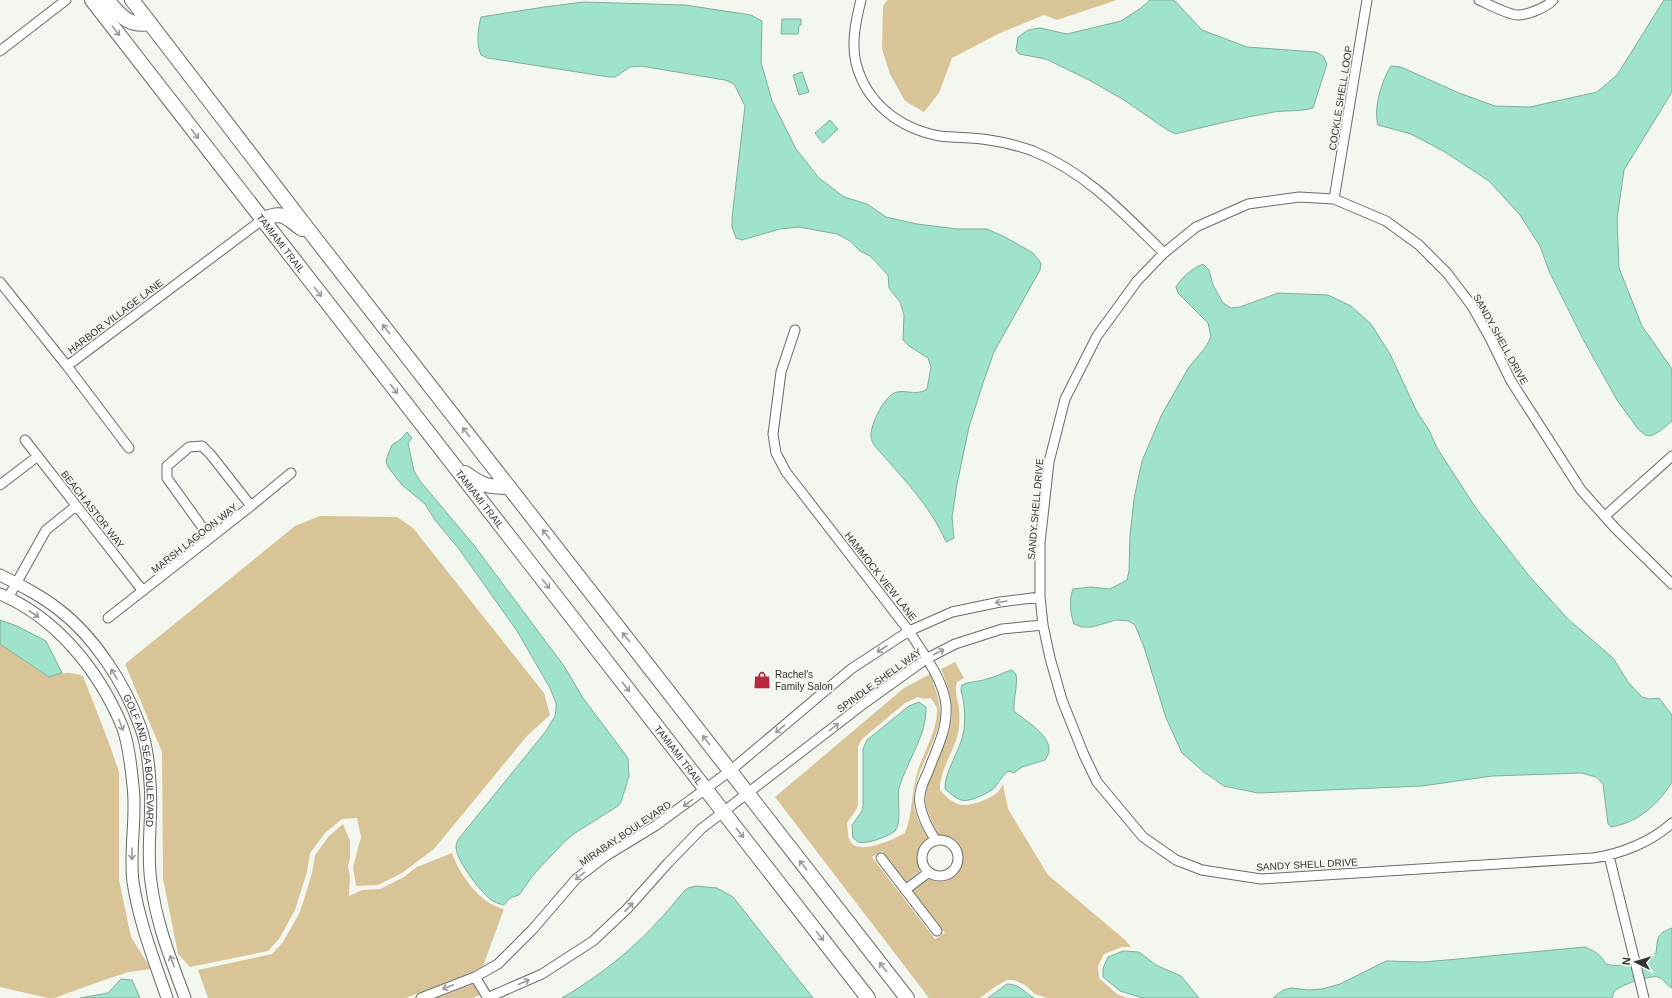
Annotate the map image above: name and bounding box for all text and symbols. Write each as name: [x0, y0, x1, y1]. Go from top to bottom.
one-way arrow: [112, 25, 120, 36]
street label: COCKLE SHELL LOOP: [1327, 45, 1354, 151]
one-way arrow: [191, 128, 200, 139]
street label: TAMIAMI TRAIL: [254, 212, 307, 276]
street label: HARBOR VILLAGE LANE: [66, 277, 165, 356]
one-way arrow: [314, 286, 322, 297]
street label: SANDY SHELL DRIVE: [1471, 292, 1530, 387]
one-way arrow: [382, 324, 391, 335]
one-way arrow: [390, 384, 399, 395]
one-way arrow: [462, 426, 471, 437]
street label: SANDY SHELL DRIVE: [1026, 458, 1045, 560]
street label: TAMIAMI TRAIL: [453, 467, 506, 531]
street label: BEACH ASTOR WAY: [59, 468, 127, 551]
street label: MARSH LAGOON WAY: [149, 501, 240, 575]
one-way arrow: [542, 529, 550, 540]
street label: HAMMOCK VIEW LANE: [843, 530, 919, 623]
one-way arrow: [542, 579, 550, 590]
one-way arrow: [995, 598, 1008, 606]
one-way arrow: [28, 610, 39, 618]
one-way arrow: [622, 631, 630, 642]
one-way arrow: [877, 645, 888, 653]
street label: SPINDLE SHELL WAY: [835, 646, 924, 715]
one-way arrow: [933, 648, 945, 655]
one-way arrow: [110, 668, 118, 680]
place label: Rachel's Family Salon: [775, 669, 833, 692]
shop icon: Rachel's Family Salon: [752, 670, 772, 690]
one-way arrow: [621, 681, 630, 692]
street label: GOLF AND SEA BOULEVARD: [121, 692, 156, 827]
one-way arrow: [117, 719, 125, 731]
street label: TAMIAMI TRAIL: [652, 723, 705, 787]
one-way arrow: [828, 723, 839, 731]
one-way arrow: [774, 725, 785, 734]
one-way arrow: [702, 735, 711, 746]
street label: MIRABAY BOULEVARD: [578, 799, 673, 868]
one-way arrow: [682, 799, 693, 807]
one-way arrow: [736, 828, 744, 839]
one-way arrow: [128, 847, 136, 860]
street label: SANDY SHELL DRIVE: [1256, 856, 1358, 873]
one-way arrow: [799, 859, 807, 870]
one-way arrow: [575, 871, 586, 880]
one-way arrow: [624, 902, 633, 912]
one-way arrow: [815, 931, 824, 942]
north arrow: [1616, 942, 1656, 982]
one-way arrow: [167, 956, 175, 968]
text: N: [1620, 957, 1632, 966]
one-way arrow: [879, 962, 887, 973]
one-way arrow: [518, 978, 530, 985]
one-way arrow: [443, 984, 455, 992]

